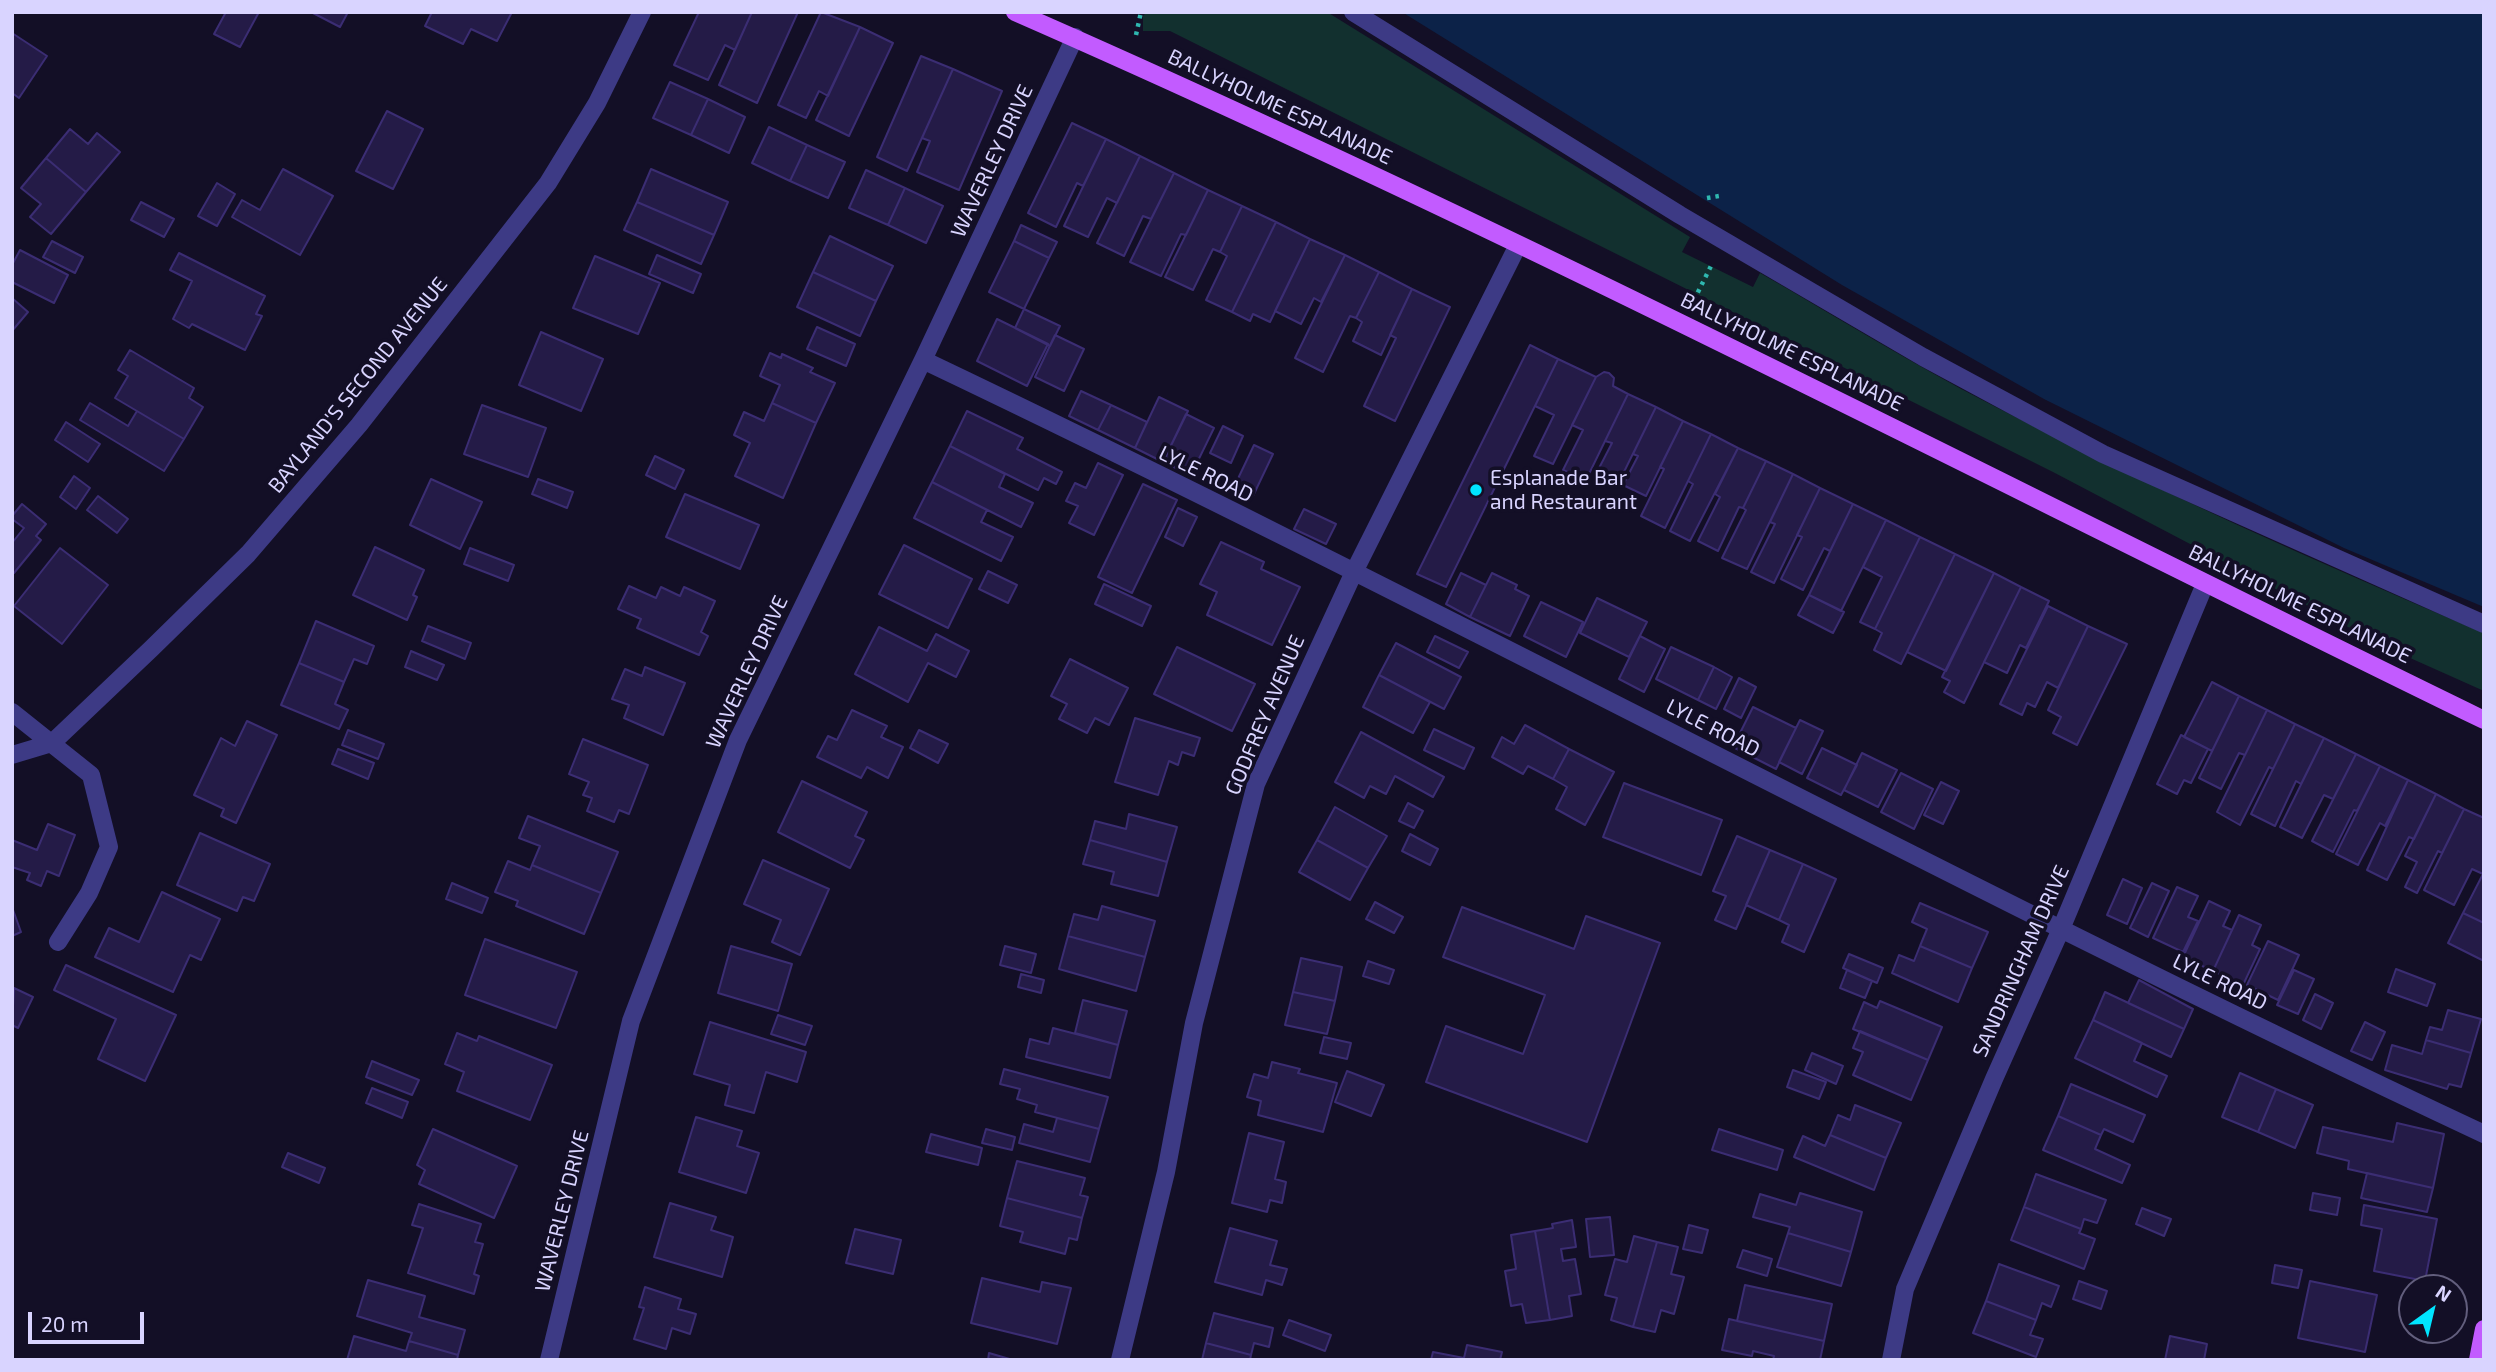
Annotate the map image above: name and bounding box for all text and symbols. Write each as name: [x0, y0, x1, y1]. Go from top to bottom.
street label: BALLYHOLME ESPLANADE: [1164, 44, 1396, 170]
street label: WAVERLEY DRIVE: [946, 81, 1038, 241]
street label: BAYLAND'S SECOND AVENUE: [263, 272, 453, 498]
street label: BALLYHOLME ESPLANADE: [1676, 287, 1908, 417]
street label: LYLE ROAD: [1155, 440, 1257, 508]
place label: Esplanade Bar and Restaurant: [1490, 465, 1637, 515]
marker: Esplanade Bar and Restaurant: [1468, 482, 1484, 498]
street label: BALLYHOLME ESPLANADE: [2184, 539, 2416, 669]
street label: WAVERLEY DRIVE: [701, 592, 793, 752]
street label: GODFREY AVENUE: [1220, 631, 1310, 799]
street label: LYLE ROAD: [1662, 694, 1764, 762]
street label: SANDRINGHAM DRIVE: [1967, 861, 2075, 1061]
street label: LYLE ROAD: [2169, 948, 2271, 1016]
street label: WAVERLEY DRIVE: [530, 1128, 594, 1294]
north arrow: [2398, 1274, 2468, 1344]
text: N: [2432, 1279, 2456, 1306]
scale bar: [32, 1298, 147, 1342]
text: 20 m: [41, 1311, 89, 1336]

